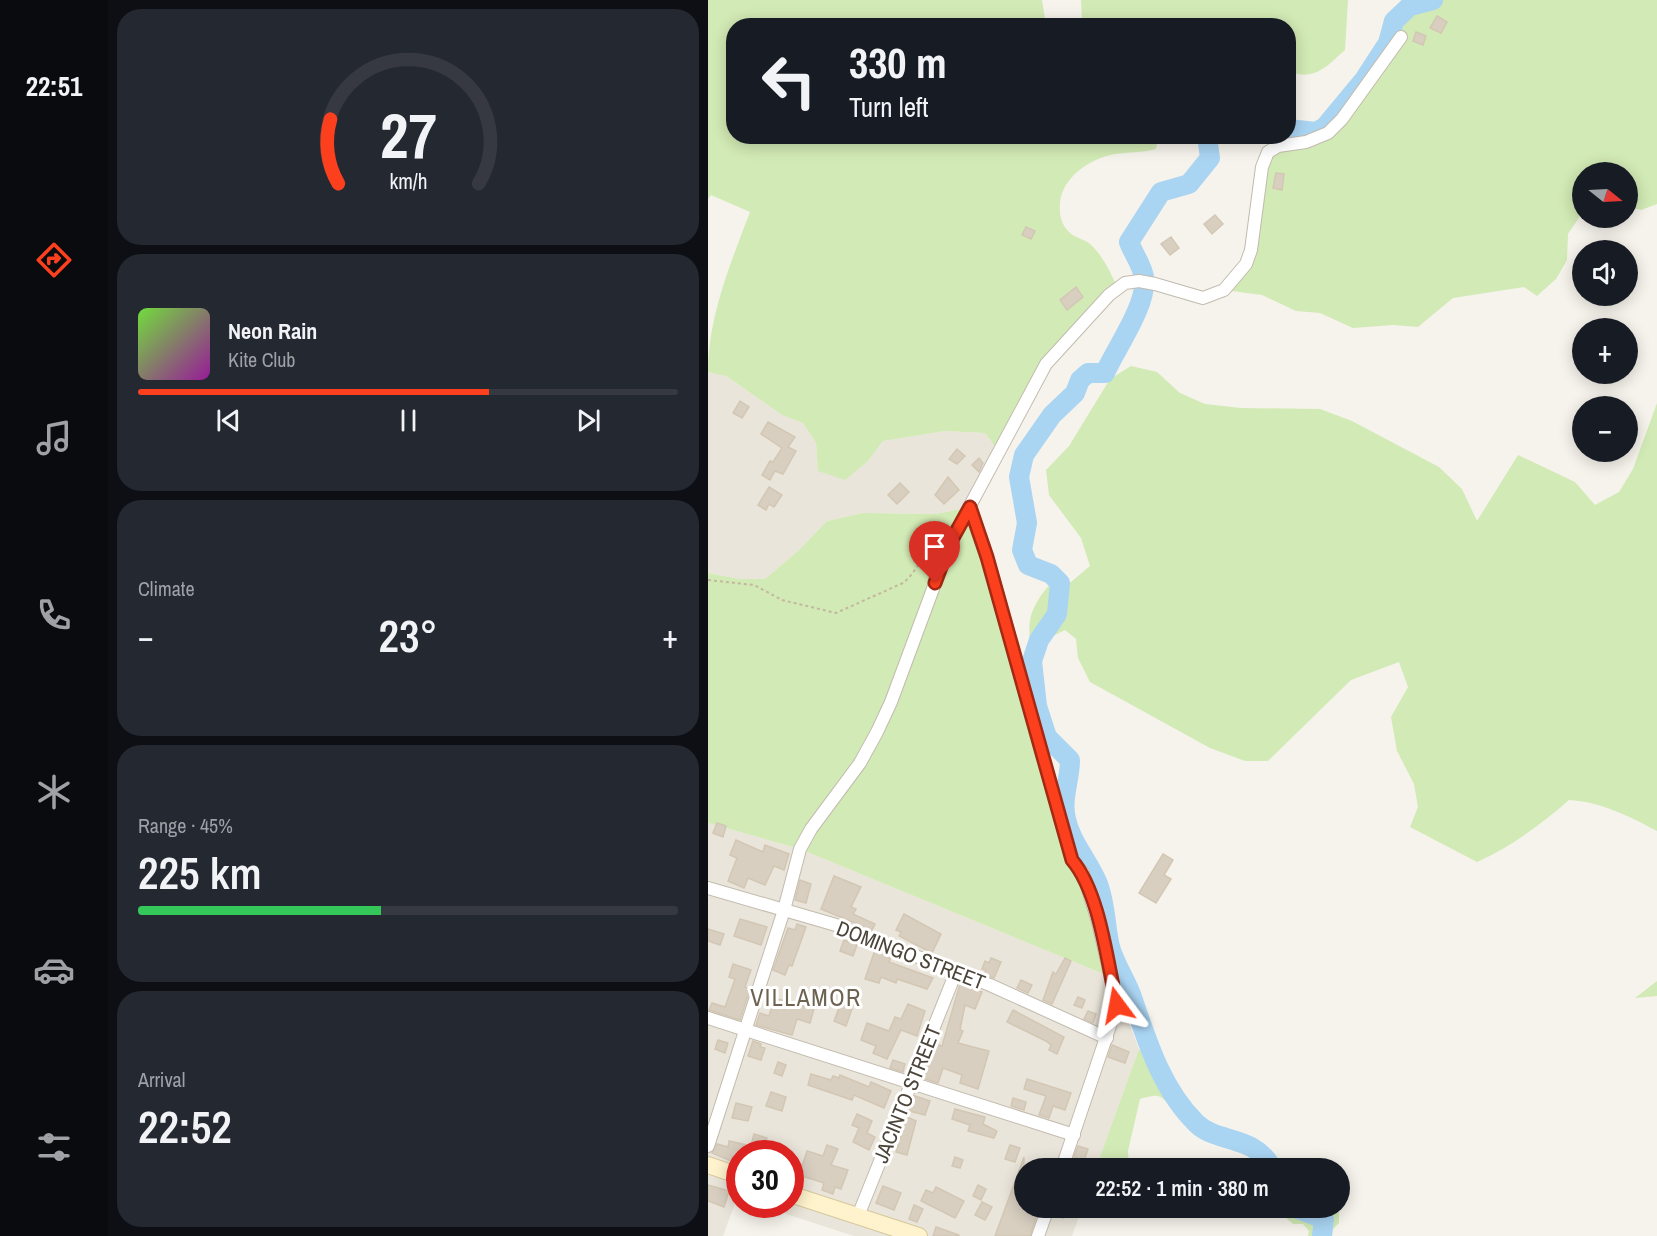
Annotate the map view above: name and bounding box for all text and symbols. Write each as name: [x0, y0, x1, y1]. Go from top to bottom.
text: 330 m: [849, 35, 947, 91]
icon: left: [750, 42, 828, 120]
text: 22:51: [26, 68, 82, 104]
text: Turn left: [849, 89, 928, 125]
text: 27: [380, 93, 436, 177]
north arrow: [1572, 162, 1638, 228]
map controls: [1572, 162, 1638, 462]
text: km/h: [389, 168, 427, 197]
icon: directions: [33, 239, 75, 281]
button: sound: [1572, 240, 1638, 306]
text: Neon Rain: [228, 316, 317, 346]
button: +: [1572, 318, 1638, 384]
text: Kite Club: [228, 346, 295, 373]
button: −: [1572, 396, 1638, 462]
icon: previous: [212, 404, 245, 437]
icon: pause: [392, 404, 425, 437]
icon: next: [572, 404, 605, 437]
icon: music: [33, 417, 75, 459]
pin: [909, 521, 960, 583]
icon: arrive: [918, 530, 951, 563]
text: Climate: [138, 575, 195, 602]
icon: phone: [33, 594, 75, 636]
text: 23°: [378, 605, 438, 666]
text: −: [138, 614, 154, 658]
text: +: [662, 614, 678, 658]
icon: climate: [33, 771, 75, 813]
text: Range · 45%: [138, 812, 233, 839]
text: 225 km: [138, 842, 262, 903]
street label: DOMINGO STREET: [833, 913, 990, 997]
icon: car: [33, 949, 75, 991]
position arrow: [1085, 973, 1149, 1037]
district label: VILLAMOR: [750, 981, 862, 1013]
street label: JACINTO STREET: [866, 1020, 948, 1167]
text: Arrival: [138, 1066, 185, 1093]
text: 22:52: [138, 1096, 232, 1157]
icon: filters: [33, 1126, 75, 1168]
speed limit sign: 30: [726, 1140, 804, 1218]
text: 22:52 · 1 min · 380 m: [1095, 1173, 1269, 1203]

